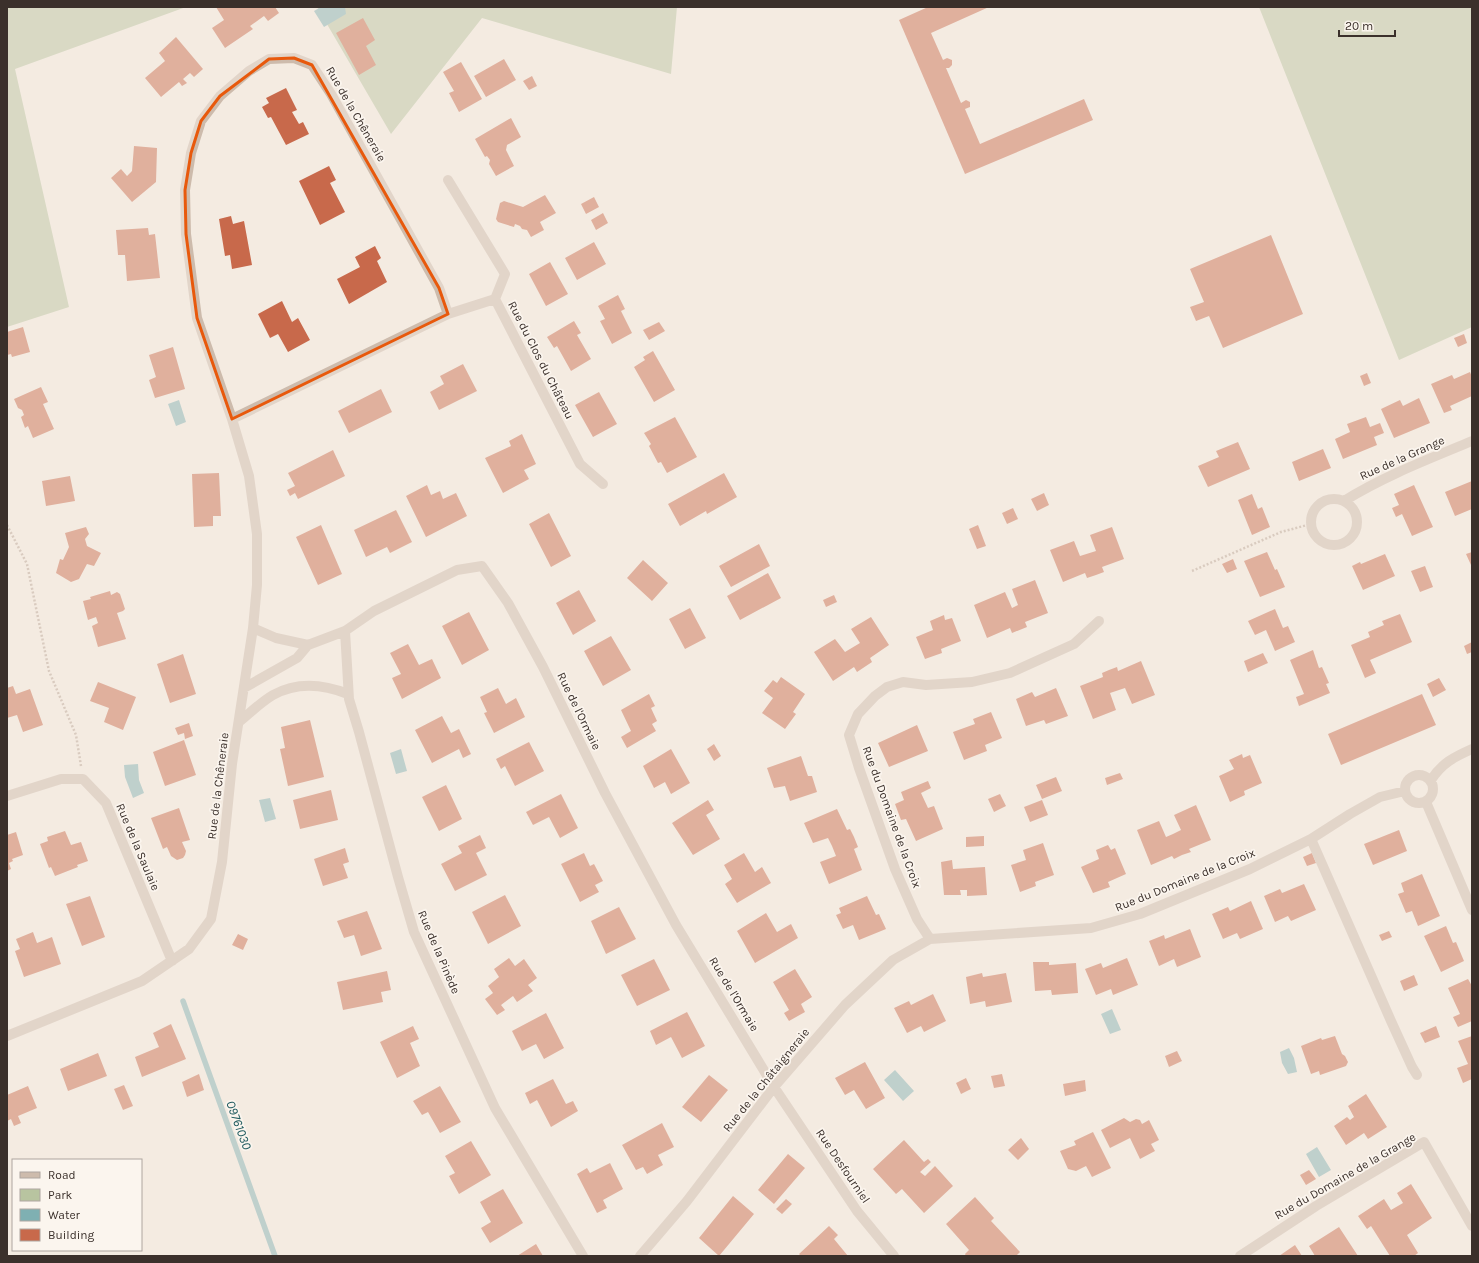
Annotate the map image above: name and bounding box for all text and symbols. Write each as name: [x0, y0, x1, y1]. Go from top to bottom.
scale bar: [1339, 12, 1395, 38]
text: 20 m: [1345, 19, 1373, 33]
street label: Rue de la Chêneraie: [323, 64, 389, 164]
street label: Rue du Clos du Château: [505, 299, 577, 421]
street label: Rue de la Grange: [1357, 433, 1447, 483]
street label: Rue de l'Ormaie: [554, 670, 604, 752]
street label: Rue de la Chêneraie: [205, 732, 231, 840]
street label: Rue du Domaine de la Croix: [860, 744, 924, 890]
street label: Rue de la Saulaie: [113, 801, 163, 893]
street label: Rue du Domaine de la Croix: [1113, 845, 1257, 915]
street label: Rue de la Pinède: [415, 908, 463, 996]
street label: Rue de l'Ormaie: [706, 954, 762, 1034]
street label: Rue de la Châtaigneraie: [720, 1025, 812, 1135]
water label: O9761030: [223, 1098, 255, 1152]
street label: Rue Desfourniel: [813, 1126, 873, 1206]
street label: Rue du Domaine de la Grange: [1272, 1130, 1418, 1222]
legend: [12, 1159, 142, 1251]
text: Road: [48, 1168, 76, 1182]
text: Park: [48, 1188, 73, 1202]
text: Water: [48, 1208, 81, 1222]
text: Building: [48, 1228, 95, 1242]

